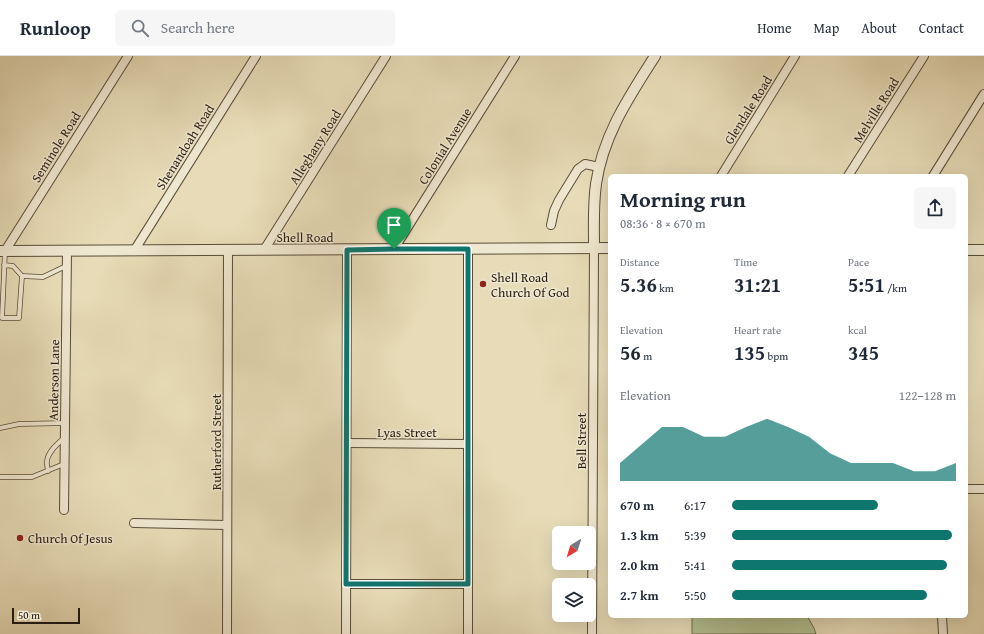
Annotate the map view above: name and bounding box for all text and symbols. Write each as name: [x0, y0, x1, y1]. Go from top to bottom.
search box: [115, 10, 395, 46]
text: Runloop: [20, 14, 91, 42]
icon: search: [129, 17, 151, 39]
text: Search here: [161, 17, 235, 38]
text: Home: [757, 18, 792, 38]
text: Map: [814, 18, 839, 38]
text: About: [861, 18, 897, 38]
text: Contact: [919, 18, 964, 38]
street label: Glendale Road: [719, 72, 777, 148]
street label: Melville Road: [848, 74, 904, 146]
street label: Shenandoah Road: [151, 101, 219, 193]
street label: Colonial Avenue: [414, 104, 476, 188]
street label: Alleghany Road: [284, 106, 346, 188]
street label: Seminole Road: [27, 108, 85, 186]
text: Morning run: [620, 183, 746, 215]
button: share: [914, 187, 956, 229]
pin: [377, 208, 411, 249]
icon: arrive: [383, 214, 405, 236]
text: 08:36 · 8 × 670 m: [620, 214, 706, 233]
street label: Shell Road: [276, 228, 334, 247]
text: Distance: [620, 254, 659, 270]
text: Time: [734, 254, 757, 270]
text: Pace: [848, 254, 869, 270]
place label: Shell Road Church Of God: [491, 268, 570, 302]
text: 5.36: [620, 270, 657, 299]
text: 31:21: [734, 270, 781, 299]
text: 5:51: [848, 270, 885, 299]
marker: Shell Road Church Of God: [478, 279, 488, 289]
text: km: [657, 280, 674, 296]
text: /km: [885, 280, 907, 296]
text: Elevation: [620, 322, 663, 338]
text: Heart rate: [734, 322, 781, 338]
text: kcal: [848, 322, 867, 338]
text: 56: [620, 338, 641, 367]
text: 135: [734, 338, 765, 367]
text: 345: [848, 338, 879, 367]
street label: Anderson Lane: [44, 339, 64, 421]
text: m: [641, 348, 652, 364]
text: bpm: [765, 348, 788, 364]
text: Elevation: [620, 386, 671, 405]
text: 122–128 m: [899, 386, 956, 405]
street label: Rutherford Street: [207, 393, 226, 490]
street label: Bell Street: [572, 412, 591, 469]
street label: Lyas Street: [377, 423, 437, 442]
text: 670 m: [620, 496, 654, 515]
text: 6:17: [684, 496, 706, 515]
north arrow: [552, 526, 596, 570]
map controls: [552, 526, 596, 622]
text: 1.3 km: [620, 526, 659, 545]
text: 5:39: [684, 526, 706, 545]
place label: Church Of Jesus: [28, 529, 113, 548]
marker: Church Of Jesus: [15, 533, 25, 543]
text: 2.0 km: [620, 556, 659, 575]
text: 5:41: [684, 556, 706, 575]
button: layers: [552, 578, 596, 622]
text: 2.7 km: [620, 586, 659, 605]
text: 5:50: [684, 586, 706, 605]
scale bar: [12, 606, 80, 625]
text: 50 m: [18, 607, 40, 623]

